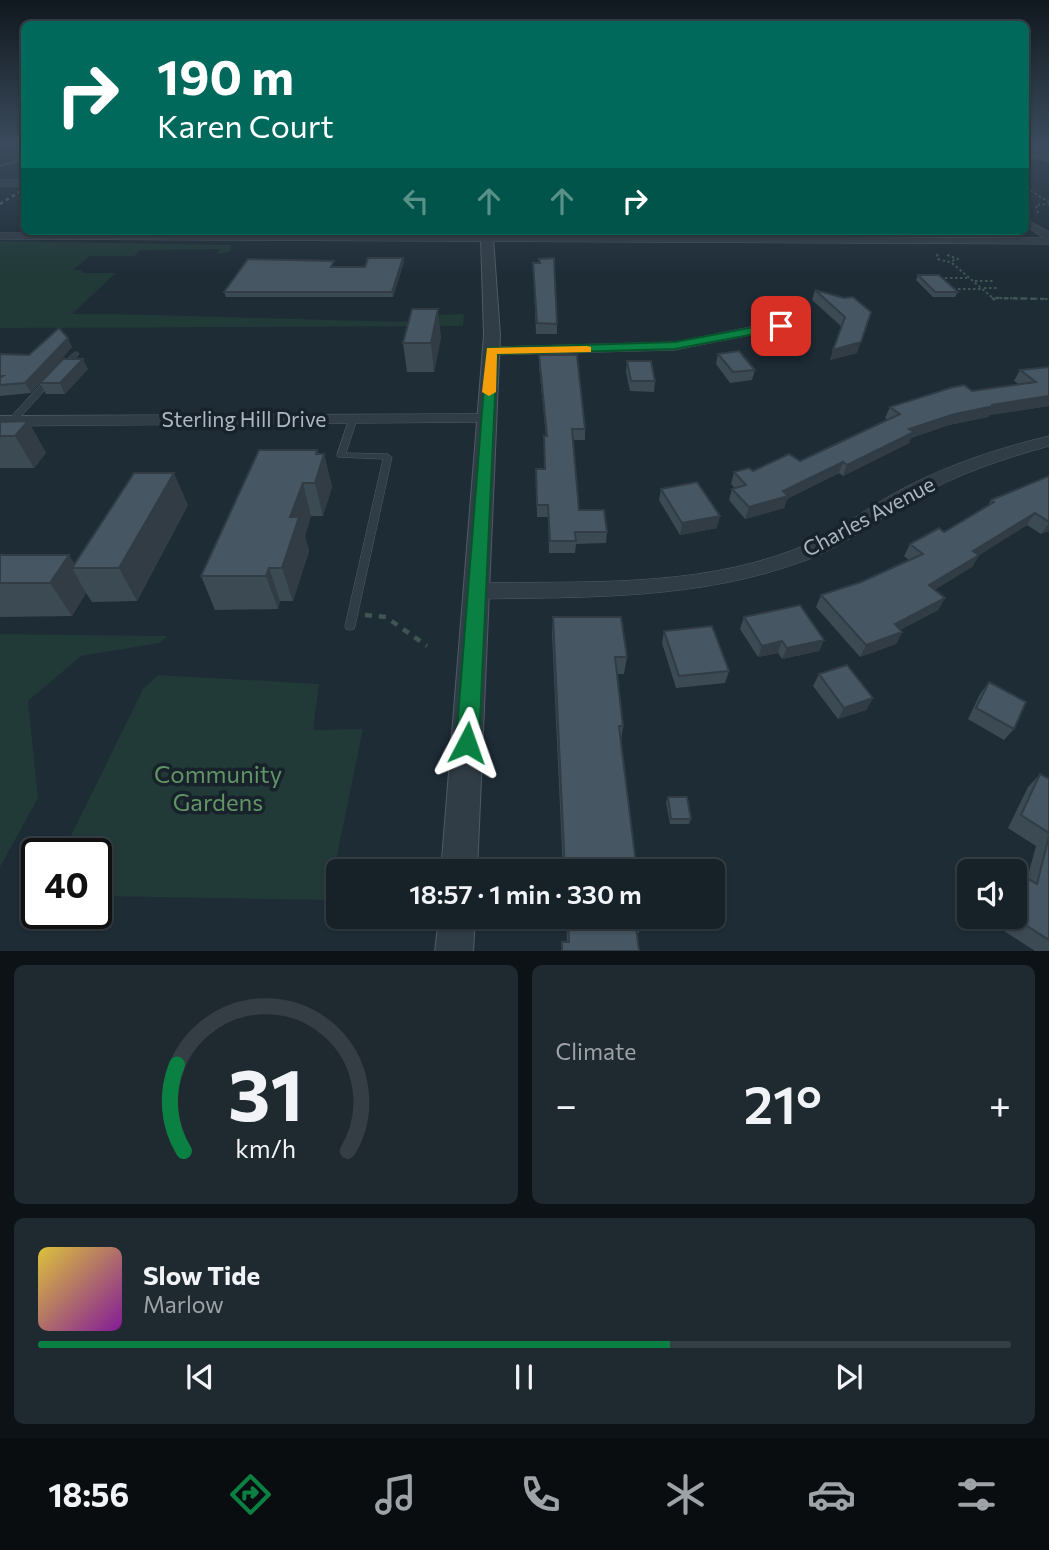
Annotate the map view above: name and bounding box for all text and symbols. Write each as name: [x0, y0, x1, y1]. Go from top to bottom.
text: 190 m: [157, 45, 294, 105]
icon: right: [42, 49, 133, 140]
text: Karen Court: [157, 105, 334, 145]
icon: left: [397, 182, 435, 220]
icon: ahead: [470, 182, 508, 220]
icon: ahead: [543, 182, 581, 220]
icon: right: [616, 182, 654, 220]
pin: [751, 296, 811, 356]
icon: arrive: [762, 307, 800, 345]
street label: Sterling Hill Drive: [162, 406, 326, 431]
street label: Charles Avenue: [798, 470, 939, 561]
position arrow: [430, 706, 504, 780]
park label: Community Gardens: [154, 759, 282, 816]
speed limit sign: 40: [21, 838, 112, 929]
map controls: [957, 859, 1027, 929]
button: sound: [957, 859, 1027, 929]
text: 18:57 · 1 min · 330 m: [409, 878, 642, 909]
text: Climate: [556, 1037, 637, 1065]
text: 31: [228, 1047, 303, 1136]
text: 21°: [744, 1071, 822, 1135]
text: −: [556, 1080, 577, 1127]
text: +: [989, 1080, 1011, 1127]
text: km/h: [235, 1132, 296, 1162]
text: Slow Tide: [143, 1259, 260, 1290]
text: Marlow: [143, 1290, 224, 1318]
icon: previous: [181, 1358, 219, 1396]
icon: pause: [505, 1358, 543, 1396]
icon: next: [830, 1358, 868, 1396]
icon: directions: [226, 1470, 275, 1519]
icon: music: [371, 1470, 420, 1519]
icon: phone: [516, 1470, 565, 1519]
icon: climate: [661, 1470, 710, 1519]
icon: car: [807, 1470, 856, 1519]
icon: filters: [952, 1470, 1001, 1519]
text: 18:56: [48, 1474, 129, 1514]

